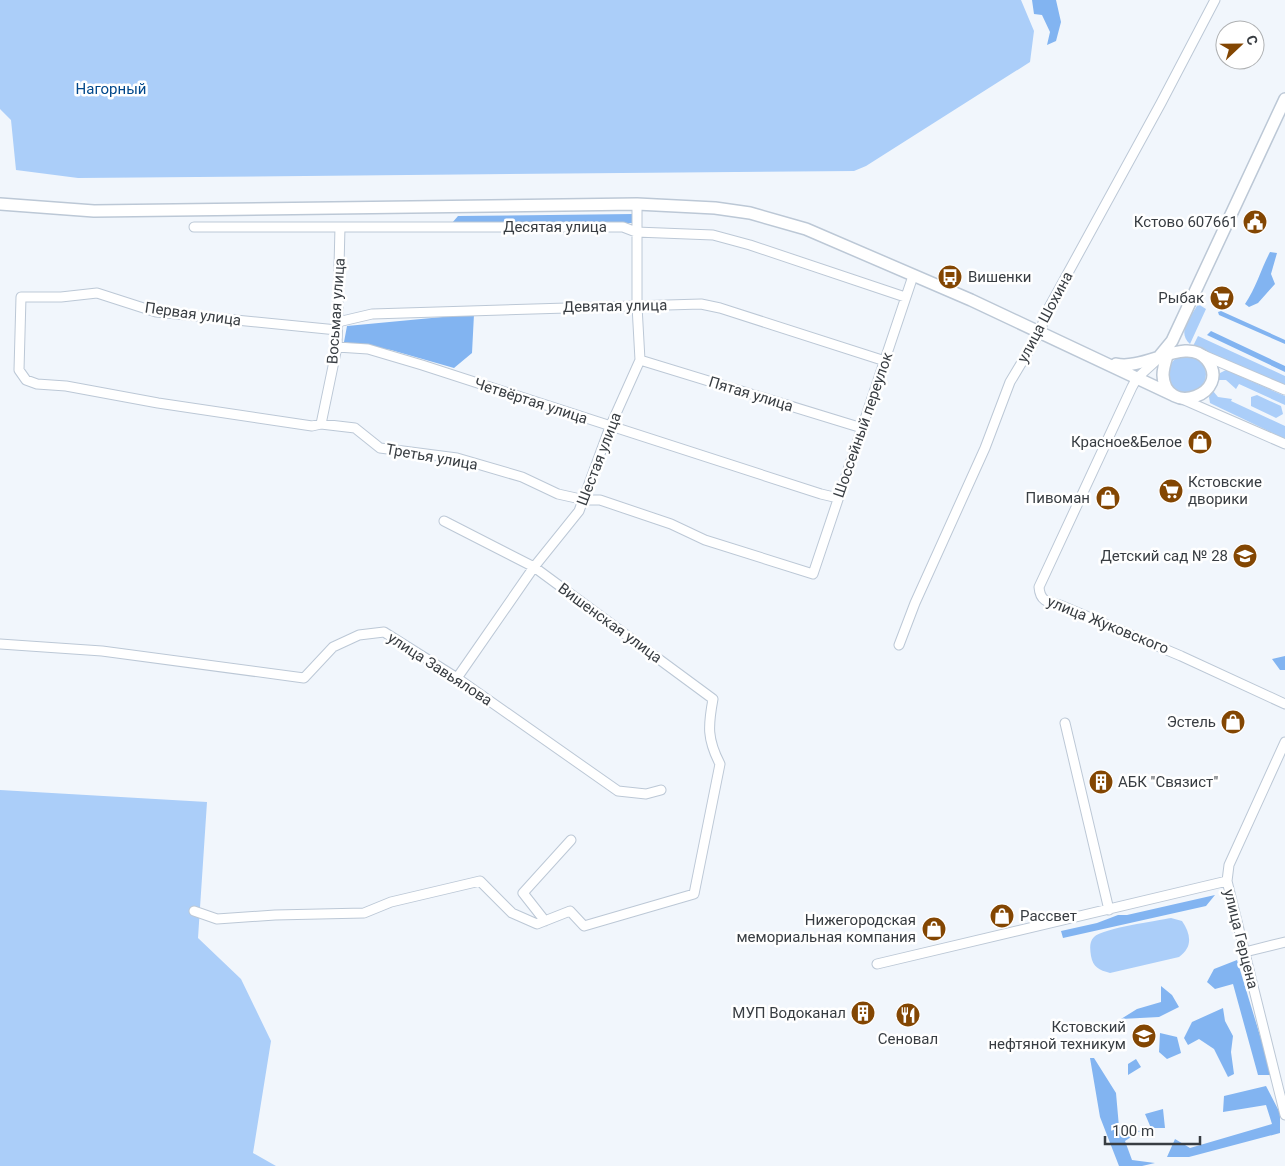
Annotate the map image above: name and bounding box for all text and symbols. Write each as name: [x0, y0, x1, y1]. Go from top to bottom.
north arrow: [1215, 20, 1265, 70]
text: С: [1243, 33, 1261, 47]
park label: Нагорный: [76, 80, 146, 98]
public building icon: Кстово 607661: [1242, 209, 1268, 235]
place label: Кстово 607661: [1134, 213, 1238, 231]
street label: Десятая улица: [503, 218, 607, 236]
street label: Восьмая улица: [323, 257, 349, 365]
bus stop icon: Вишенки: [937, 264, 963, 290]
place label: Вишенки: [968, 268, 1032, 286]
street label: улица Шохина: [1014, 268, 1076, 366]
supermarket icon: Рыбак: [1209, 285, 1235, 311]
place label: Рыбак: [1158, 289, 1204, 307]
street label: Девятая улица: [563, 296, 667, 316]
street label: Первая улица: [144, 298, 242, 330]
street label: Шоссейный переулок: [830, 350, 896, 500]
street label: Пятая улица: [707, 373, 795, 415]
street label: Четвёртая улица: [472, 374, 590, 428]
street label: Шестая улица: [573, 410, 625, 508]
shop icon: Красное&Белое: [1187, 429, 1213, 455]
place label: Красное&Белое: [1071, 433, 1182, 451]
street label: Третья улица: [385, 440, 479, 474]
place label: Кстовские дворики: [1188, 473, 1262, 508]
supermarket icon: Кстовские дворики: [1158, 478, 1184, 504]
shop icon: Пивоман: [1095, 485, 1121, 511]
place label: Пивоман: [1026, 489, 1090, 507]
school or university icon: Детский сад № 28: [1232, 543, 1258, 569]
place label: Детский сад № 28: [1100, 547, 1228, 565]
street label: Вишенская улица: [555, 579, 665, 667]
street label: улица Жуковского: [1045, 592, 1171, 658]
street label: улица Завьялова: [384, 629, 496, 709]
shop icon: Эстель: [1220, 709, 1246, 735]
place label: Эстель: [1167, 713, 1216, 731]
building icon: АБК "Связист": [1088, 769, 1114, 795]
place label: АБК "Связист": [1118, 773, 1218, 791]
street label: улица Герцена: [1220, 887, 1262, 991]
shop icon: Рассвет: [989, 903, 1015, 929]
place label: Рассвет: [1020, 907, 1077, 925]
place label: Нижегородская мемориальная компания: [736, 911, 916, 946]
shop icon: Нижегородская мемориальная компания: [921, 916, 947, 942]
building icon: МУП Водоканал: [850, 1000, 876, 1026]
restaurant icon: Сеновал: [895, 1002, 921, 1028]
place label: МУП Водоканал: [732, 1004, 846, 1022]
place label: Кстовский нефтяной техникум: [988, 1018, 1126, 1053]
school or university icon: Кстовский нефтяной техникум: [1131, 1023, 1157, 1049]
place label: Сеновал: [878, 1030, 938, 1048]
scale bar: [1105, 1114, 1200, 1146]
text: 100 m: [1112, 1122, 1154, 1140]

